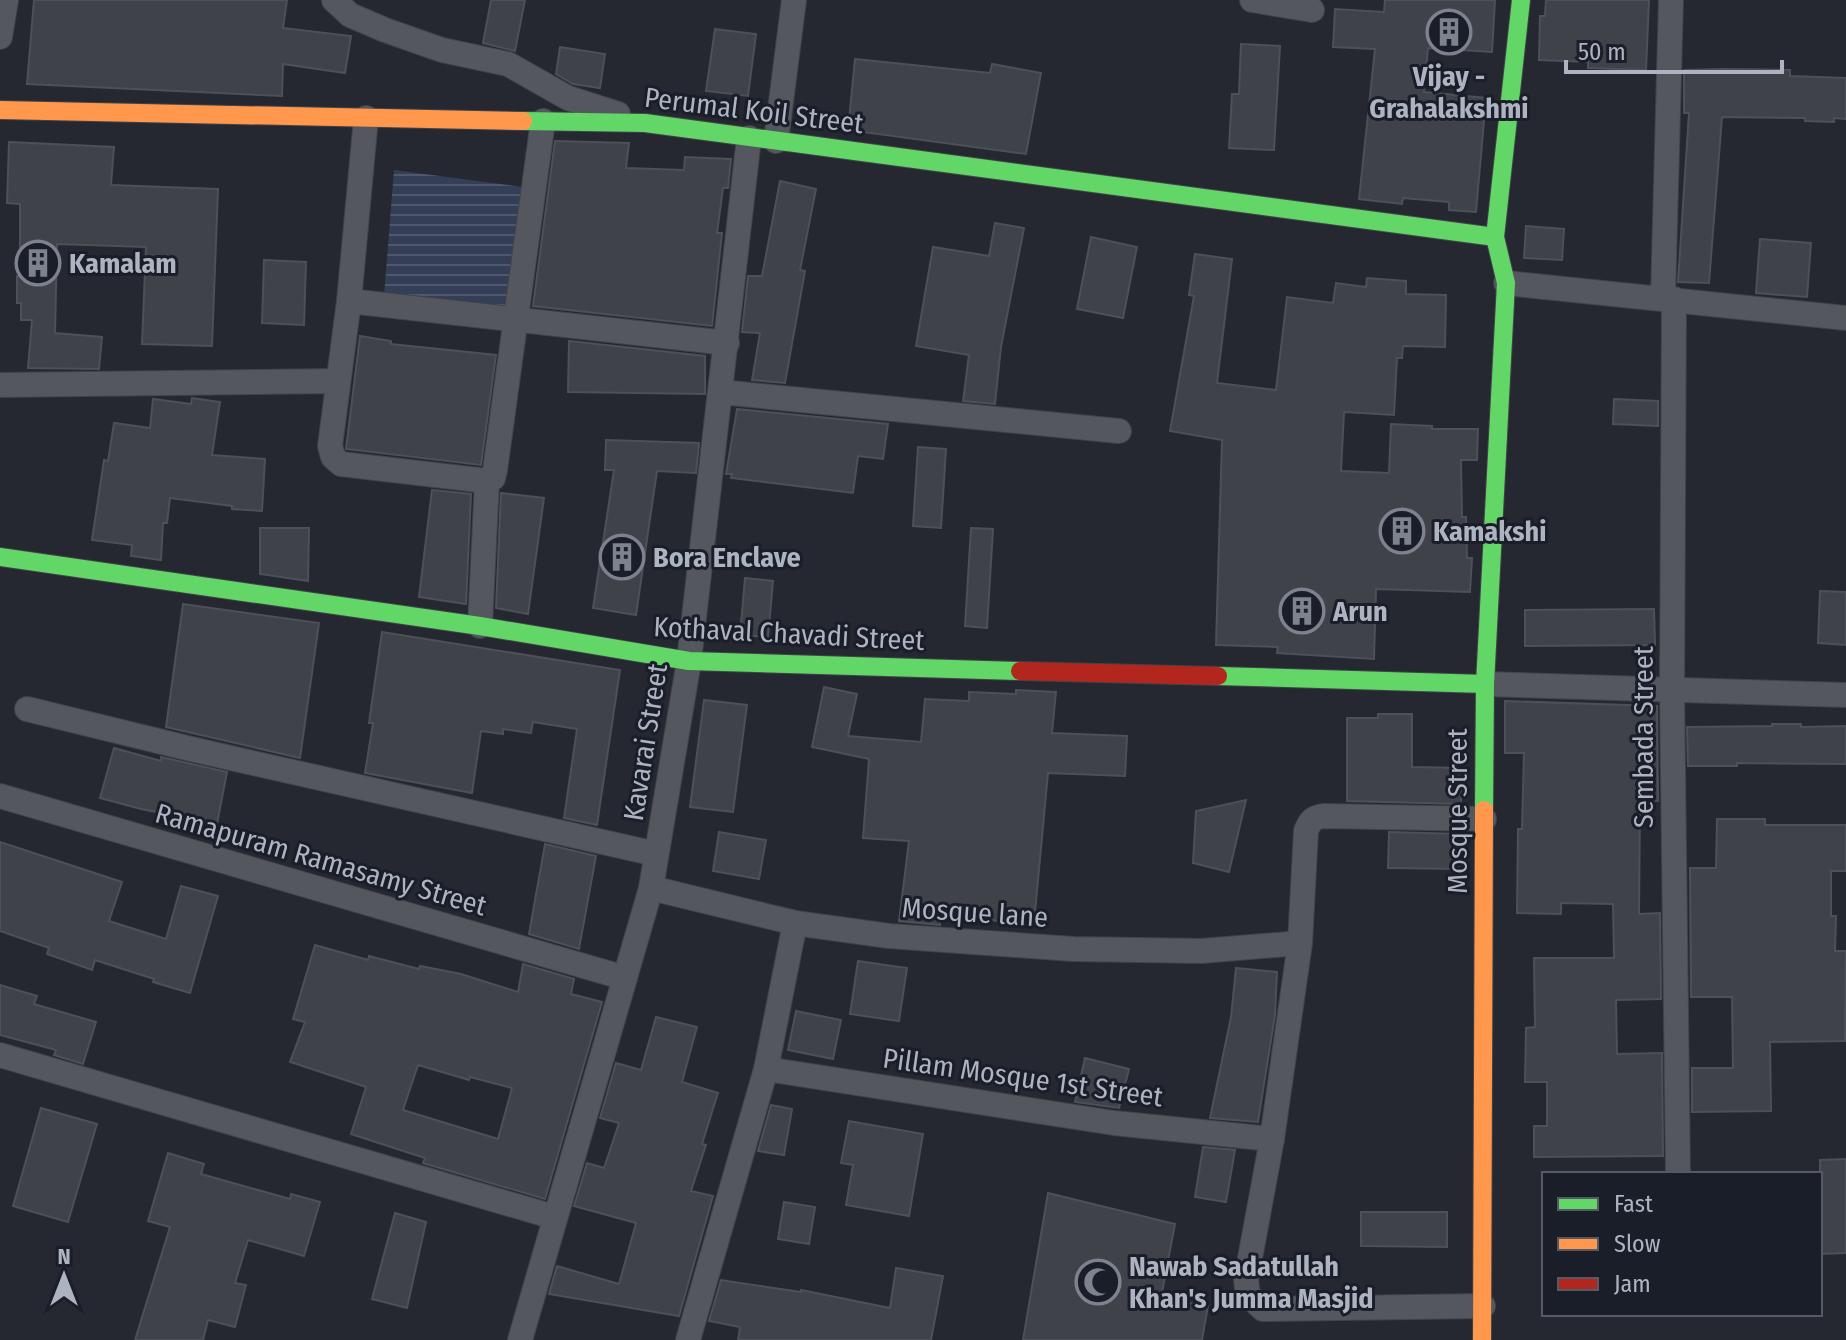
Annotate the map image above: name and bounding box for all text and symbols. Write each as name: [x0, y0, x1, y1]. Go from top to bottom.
building icon: Vijay - Grahalakshmi: [1425, 8, 1473, 56]
scale bar: [1566, 24, 1782, 74]
text: 50 m: [1578, 38, 1626, 66]
place label: Vijay - Grahalakshmi: [1369, 60, 1529, 125]
street label: Perumal Koil Street: [643, 81, 866, 140]
building icon: Kamalam: [14, 239, 62, 287]
place label: Kamalam: [69, 247, 177, 280]
building icon: Kamakshi: [1378, 507, 1426, 555]
place label: Kamakshi: [1433, 515, 1547, 548]
building icon: Bora Enclave: [598, 533, 646, 581]
place label: Bora Enclave: [653, 541, 801, 574]
building icon: Arun: [1278, 587, 1326, 635]
place label: Arun: [1332, 595, 1388, 628]
street label: Kothaval Chavadi Street: [653, 610, 926, 657]
street label: Sembada Street: [1627, 645, 1660, 828]
street label: Kavarai Street: [617, 660, 674, 823]
street label: Mosque Street: [1441, 727, 1474, 894]
street label: Ramapuram Ramasamy Street: [152, 796, 491, 923]
street label: Mosque lane: [901, 891, 1049, 934]
street label: Pillam Mosque 1st Street: [881, 1042, 1166, 1114]
legend: [1542, 1172, 1822, 1316]
text: Fast: [1614, 1190, 1653, 1218]
text: Slow: [1614, 1230, 1661, 1258]
north arrow: [24, 1236, 104, 1316]
text: N: [57, 1243, 71, 1270]
place label: Nawab Sadatullah Khan's Jumma Masjid: [1129, 1250, 1373, 1315]
mosque icon: Nawab Sadatullah Khan's Jumma Masjid: [1074, 1258, 1122, 1306]
text: Jam: [1614, 1270, 1651, 1298]

